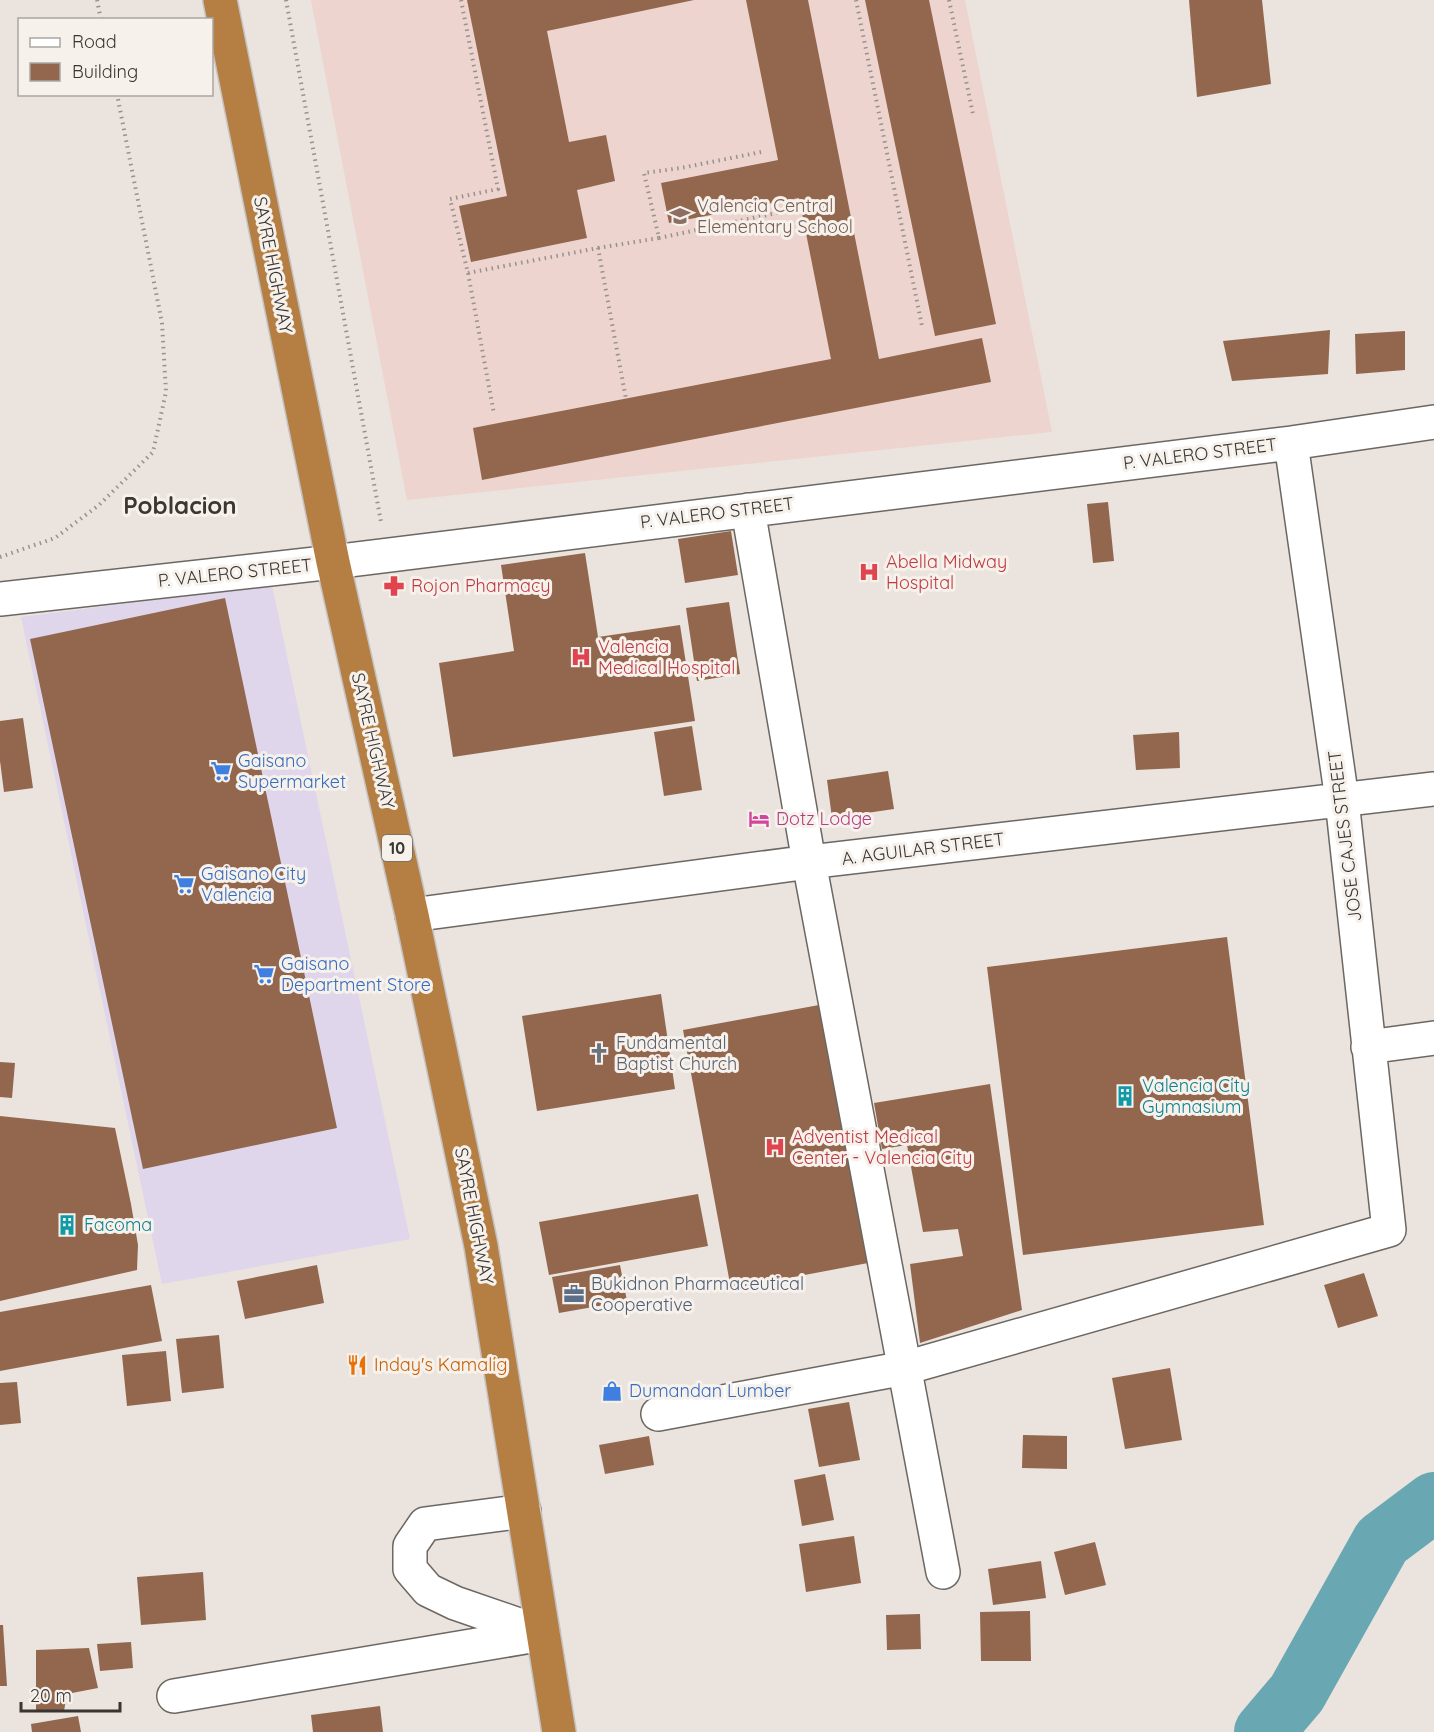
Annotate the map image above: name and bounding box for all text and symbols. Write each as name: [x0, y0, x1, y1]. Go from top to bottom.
legend: [18, 18, 213, 96]
text: Road: [72, 30, 117, 53]
text: Building: [72, 60, 138, 83]
street label: SAYRE HIGHWAY: [249, 194, 298, 335]
place label: Valencia Central Elementary School: [697, 194, 853, 238]
school or university icon: Valencia Central Elementary School: [668, 204, 692, 228]
street label: P. VALERO STREET: [1122, 433, 1278, 474]
district label: Poblacion: [123, 490, 237, 520]
street label: P. VALERO STREET: [639, 492, 795, 533]
place label: Abella Midway Hospital: [886, 550, 1007, 594]
street label: P. VALERO STREET: [157, 553, 313, 592]
hospital icon: Abella Midway Hospital: [857, 560, 881, 584]
pharmacy icon: Rojon Pharmacy: [382, 574, 406, 598]
place label: Rojon Pharmacy: [411, 574, 551, 597]
place label: Valencia Medical Hospital: [598, 635, 735, 679]
hospital icon: Valencia Medical Hospital: [569, 645, 593, 669]
street label: SAYRE HIGHWAY: [347, 671, 400, 811]
place label: Gaisano Supermarket: [238, 749, 346, 793]
street label: JOSE CAJES STREET: [1323, 749, 1366, 923]
supermarket icon: Gaisano Supermarket: [209, 759, 233, 783]
hotel icon: Dotz Lodge: [747, 807, 771, 831]
place label: Dotz Lodge: [776, 807, 872, 830]
street label: A. AGUILAR STREET: [840, 827, 1006, 870]
road number: 10: [382, 835, 412, 861]
place label: Gaisano City Valencia: [201, 862, 306, 906]
supermarket icon: Gaisano City Valencia: [172, 872, 196, 896]
place label: Gaisano Department Store: [281, 952, 431, 996]
supermarket icon: Gaisano Department Store: [252, 962, 276, 986]
place label: Fundamental Baptist Church: [616, 1031, 737, 1075]
church icon: Fundamental Baptist Church: [587, 1041, 611, 1065]
place label: Valencia City Gymnasium: [1142, 1074, 1250, 1118]
building icon: Valencia City Gymnasium: [1113, 1084, 1137, 1108]
place label: Adventist Medical Center - Valencia City: [792, 1125, 972, 1169]
hospital icon: Adventist Medical Center - Valencia City: [763, 1135, 787, 1159]
street label: SAYRE HIGHWAY: [450, 1145, 499, 1286]
building icon: Facoma: [55, 1213, 79, 1237]
place label: Facoma: [84, 1213, 152, 1236]
place label: Bukidnon Pharmaceutical Cooperative: [591, 1272, 804, 1316]
office icon: Bukidnon Pharmaceutical Cooperative: [562, 1282, 586, 1306]
restaurant icon: Inday's Kamalig: [345, 1353, 369, 1377]
place label: Inday's Kamalig: [374, 1353, 507, 1376]
shop icon: Dumandan Lumber: [600, 1379, 624, 1403]
place label: Dumandan Lumber: [629, 1379, 791, 1402]
scale bar: [21, 1675, 120, 1713]
text: 20 m: [30, 1684, 72, 1707]

